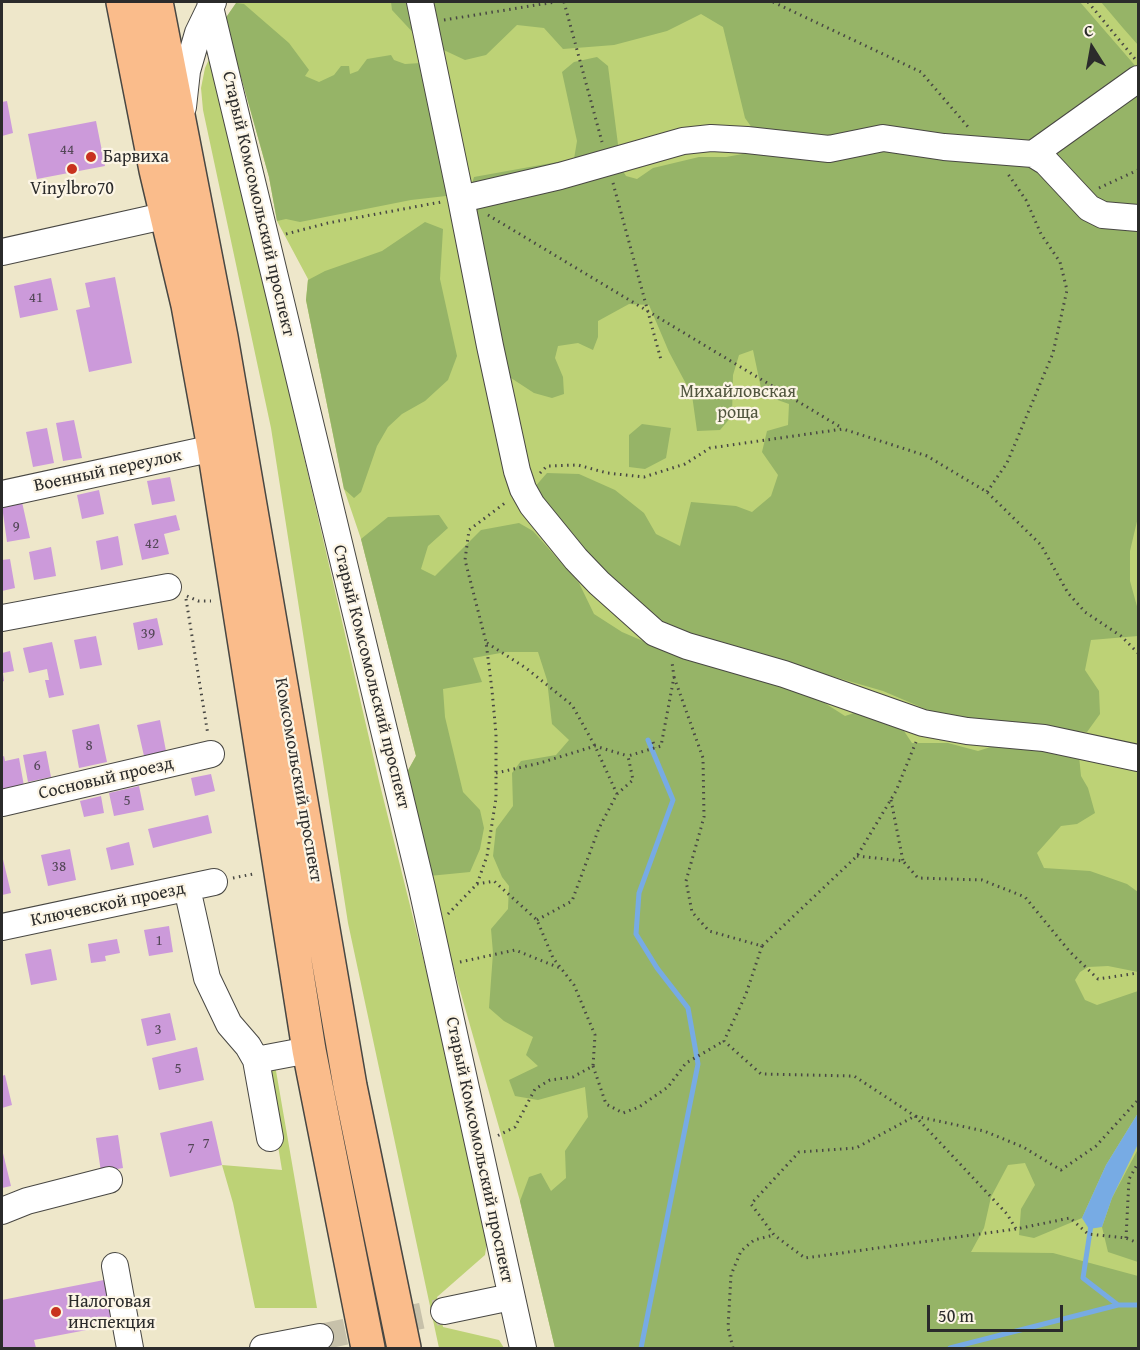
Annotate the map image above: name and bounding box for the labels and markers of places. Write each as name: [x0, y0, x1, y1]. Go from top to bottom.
place label: Барвиха: [103, 146, 169, 168]
marker: Барвиха: [84, 150, 98, 164]
marker: Vinylbro70: [65, 162, 79, 176]
place label: Vinylbro70: [30, 178, 114, 200]
place label: Налоговая инспекция: [68, 1291, 155, 1334]
marker: Налоговая инспекция: [49, 1305, 63, 1319]

